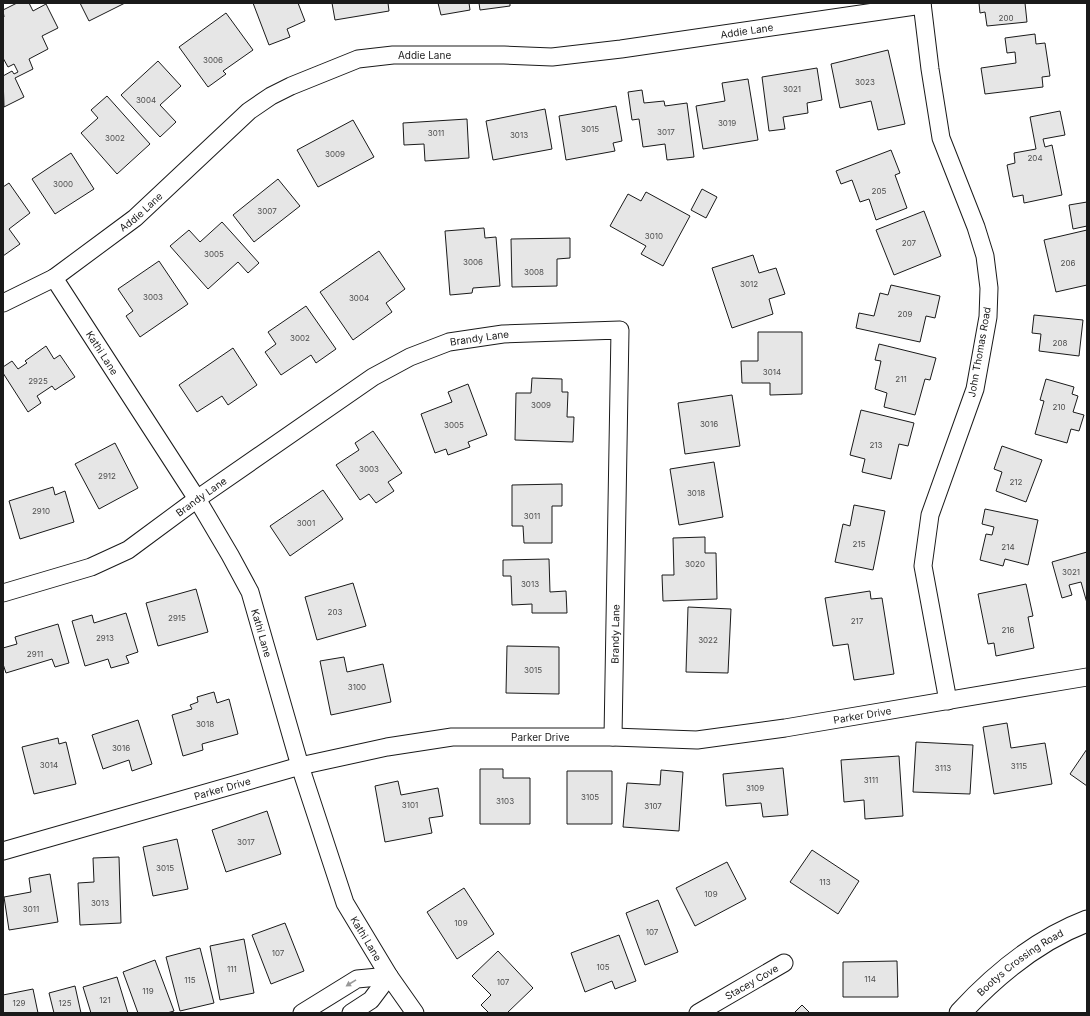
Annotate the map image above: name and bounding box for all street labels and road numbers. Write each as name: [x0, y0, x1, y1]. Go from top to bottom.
street label: Addie Lane: [720, 21, 774, 40]
street label: Addie Lane: [398, 49, 451, 61]
street label: Addie Lane: [117, 190, 165, 234]
street label: John Thomas Road: [965, 306, 993, 398]
street label: Brandy Lane: [449, 328, 509, 348]
street label: Kathi Lane: [84, 329, 121, 377]
street label: Brandy Lane: [173, 474, 229, 519]
street label: Brandy Lane: [608, 604, 622, 664]
street label: Kathi Lane: [249, 607, 274, 659]
street label: Parker Drive: [832, 704, 892, 726]
street label: Parker Drive: [511, 731, 570, 743]
street label: Parker Drive: [192, 774, 252, 802]
street label: Kathi Lane: [348, 914, 384, 963]
street label: Bootys Crossing Road: [974, 927, 1065, 998]
street label: Stacey Cove: [723, 962, 781, 1002]

